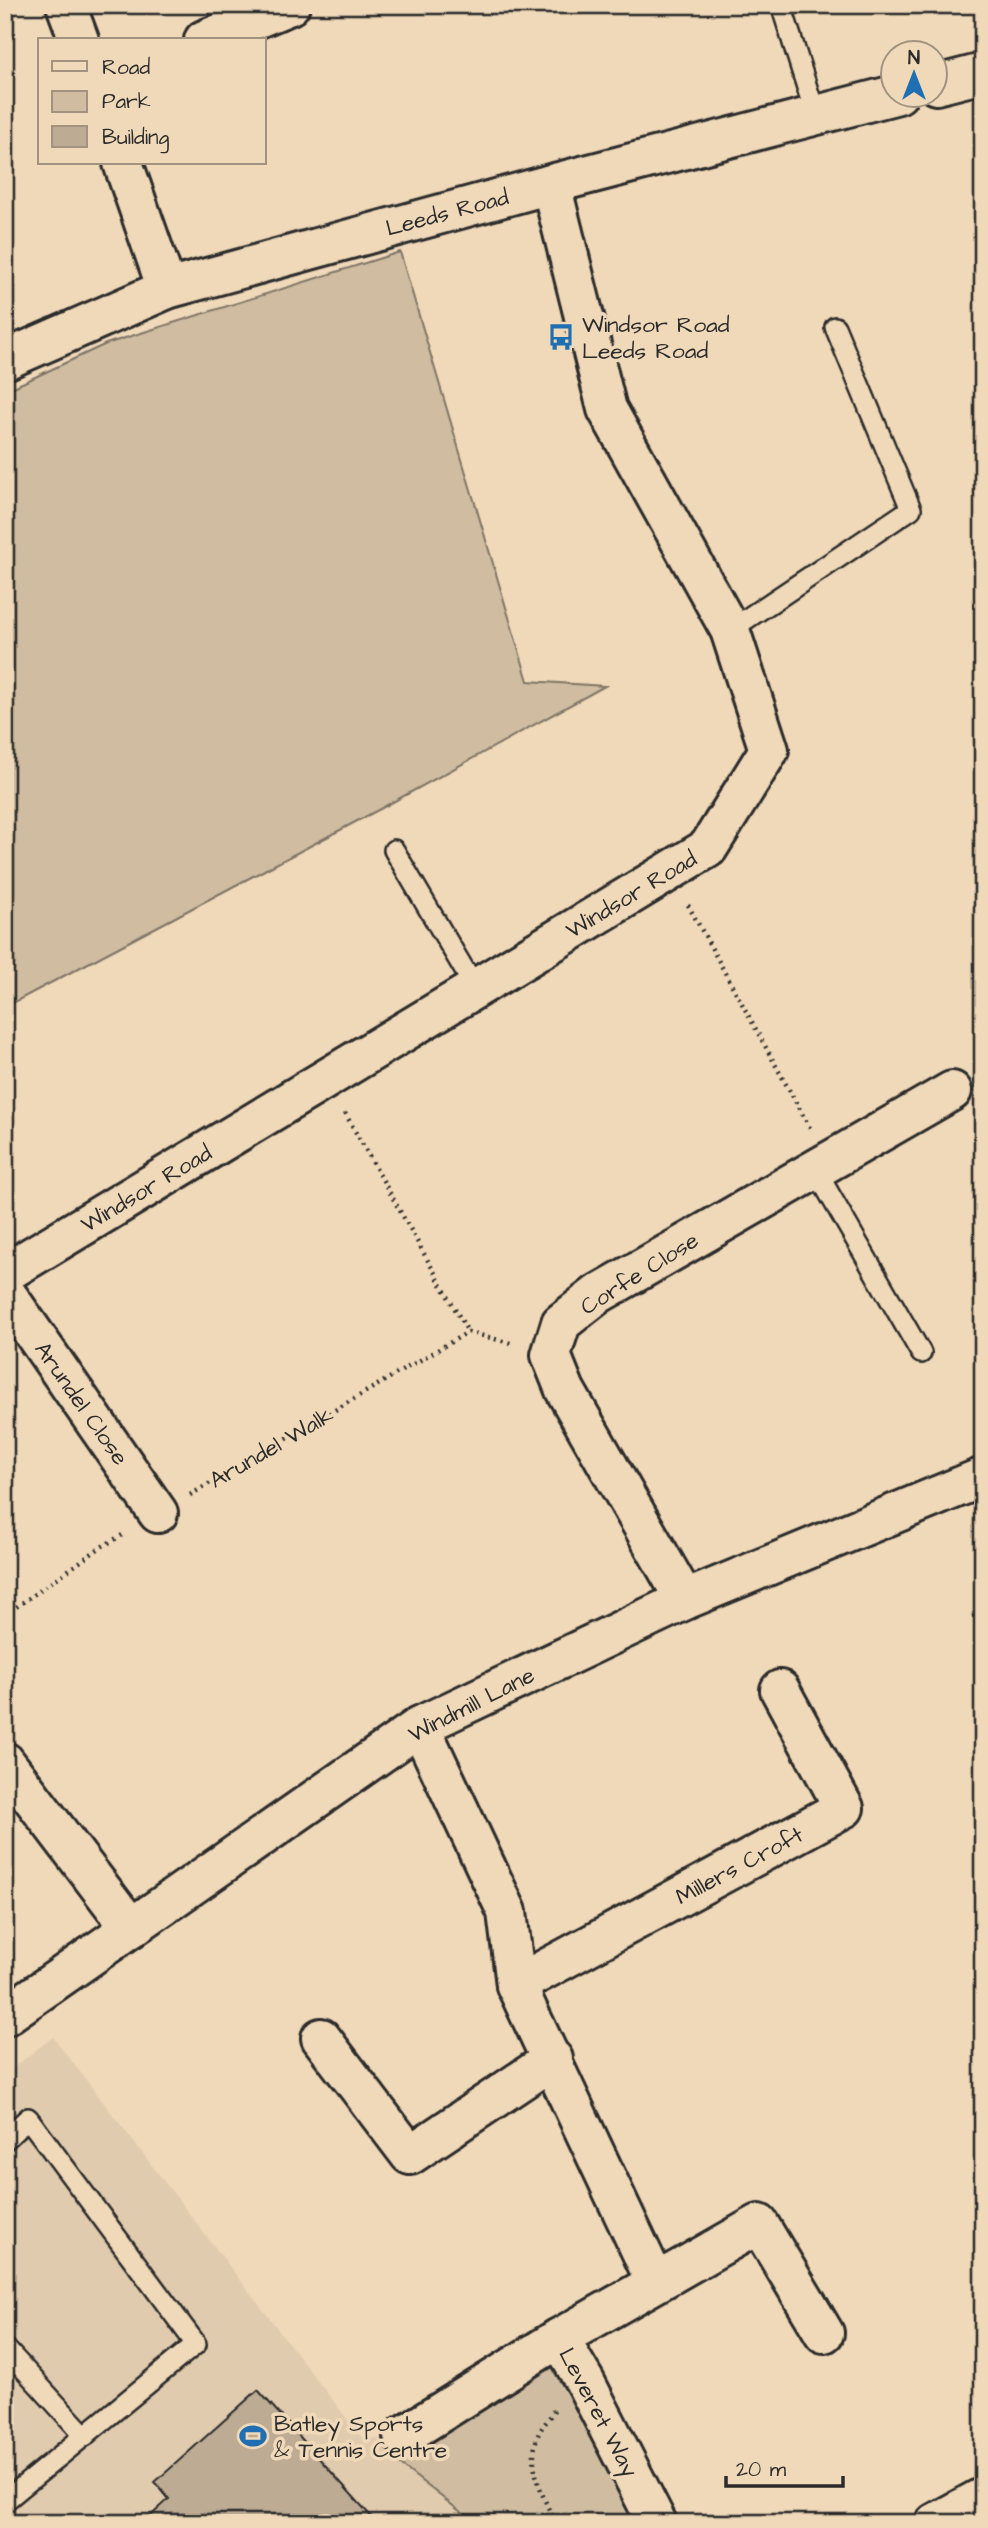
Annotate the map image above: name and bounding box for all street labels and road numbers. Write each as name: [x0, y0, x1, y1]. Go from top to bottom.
street label: Leeds Road: [382, 181, 513, 245]
street label: Windsor Road: [560, 843, 703, 947]
street label: Windsor Road: [75, 1137, 218, 1241]
street label: Corfe Close: [574, 1225, 705, 1323]
street label: Arundel Close: [27, 1335, 136, 1472]
street label: Arundel Walk: [203, 1399, 340, 1496]
street label: Windmill Lane: [403, 1659, 540, 1750]
street label: Millers Croft: [670, 1818, 810, 1913]
street label: Leveret Way: [550, 2342, 646, 2484]

